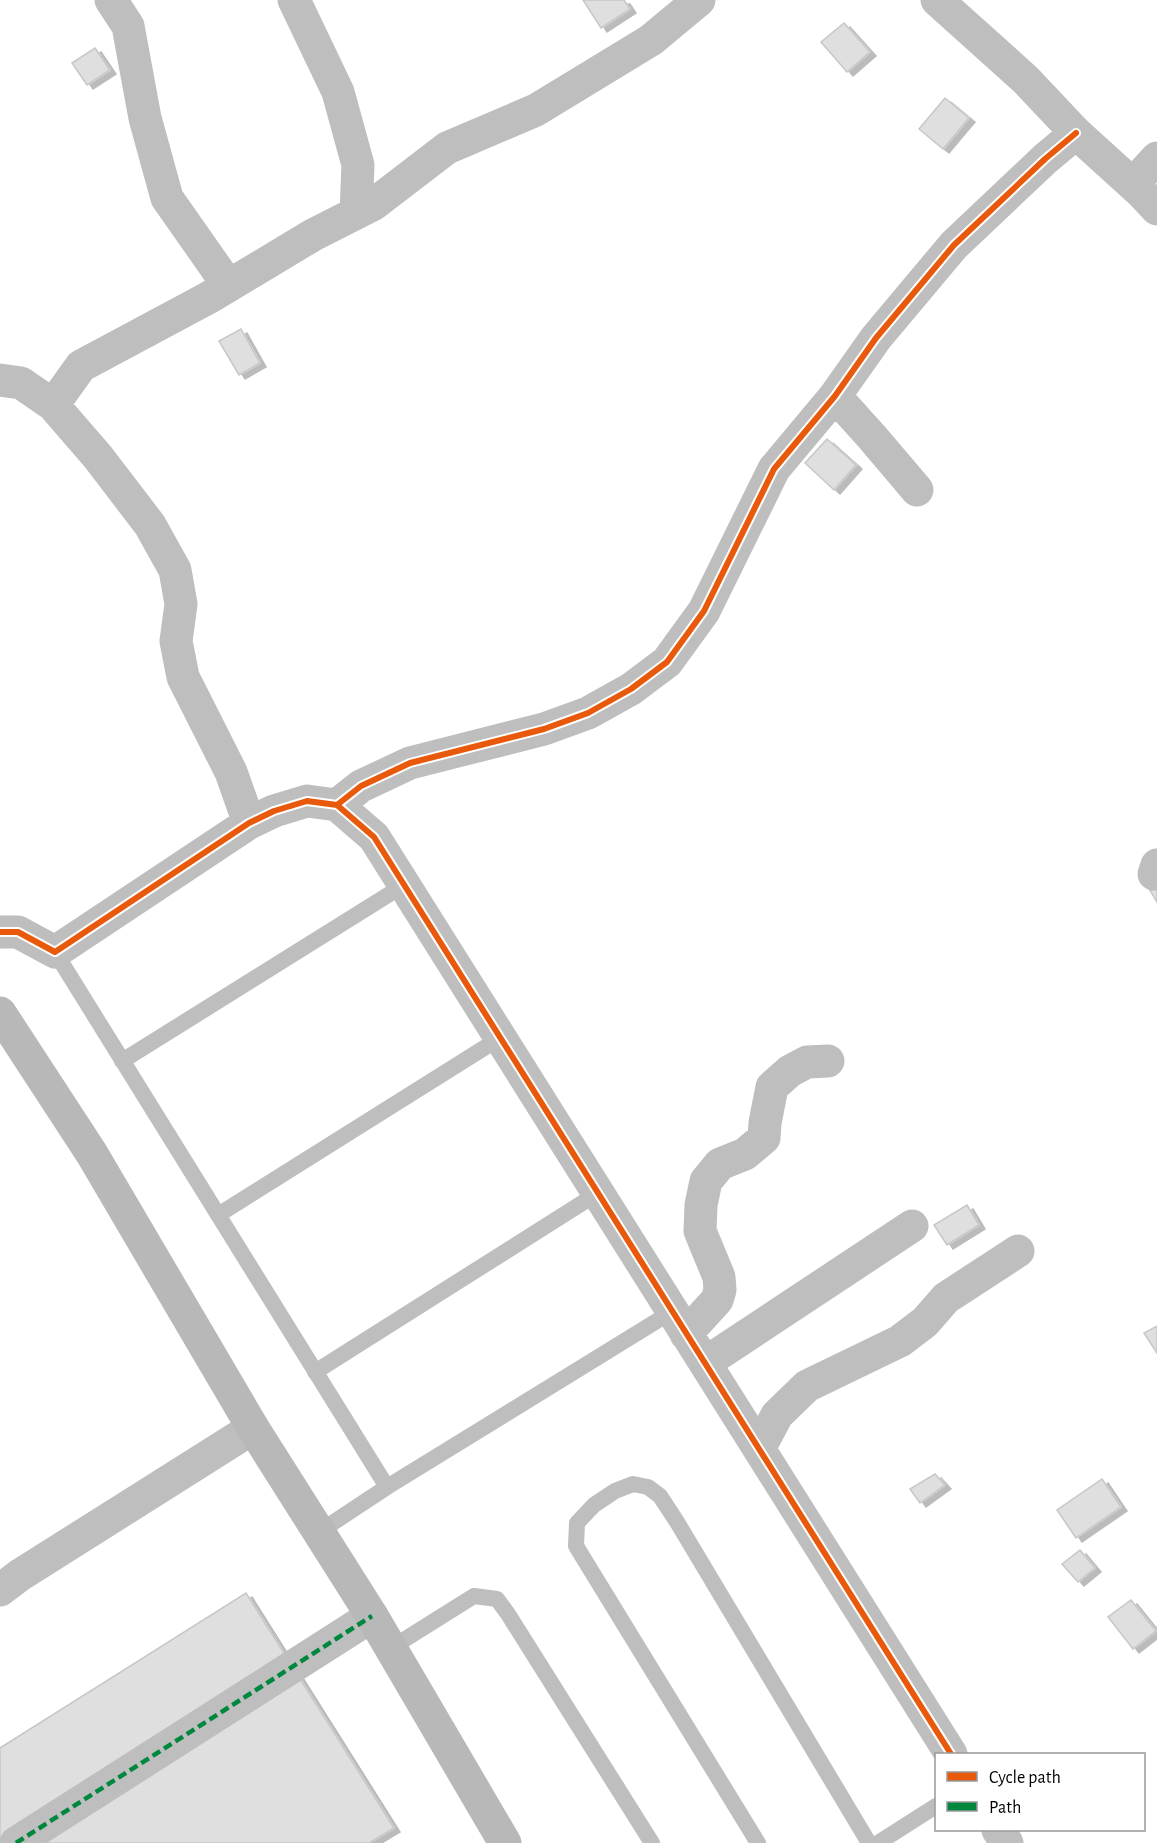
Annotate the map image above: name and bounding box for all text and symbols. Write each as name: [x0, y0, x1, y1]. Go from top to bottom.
legend: [935, 1753, 1145, 1831]
text: Cycle path: [989, 1769, 1061, 1787]
text: Path: [989, 1799, 1021, 1817]

